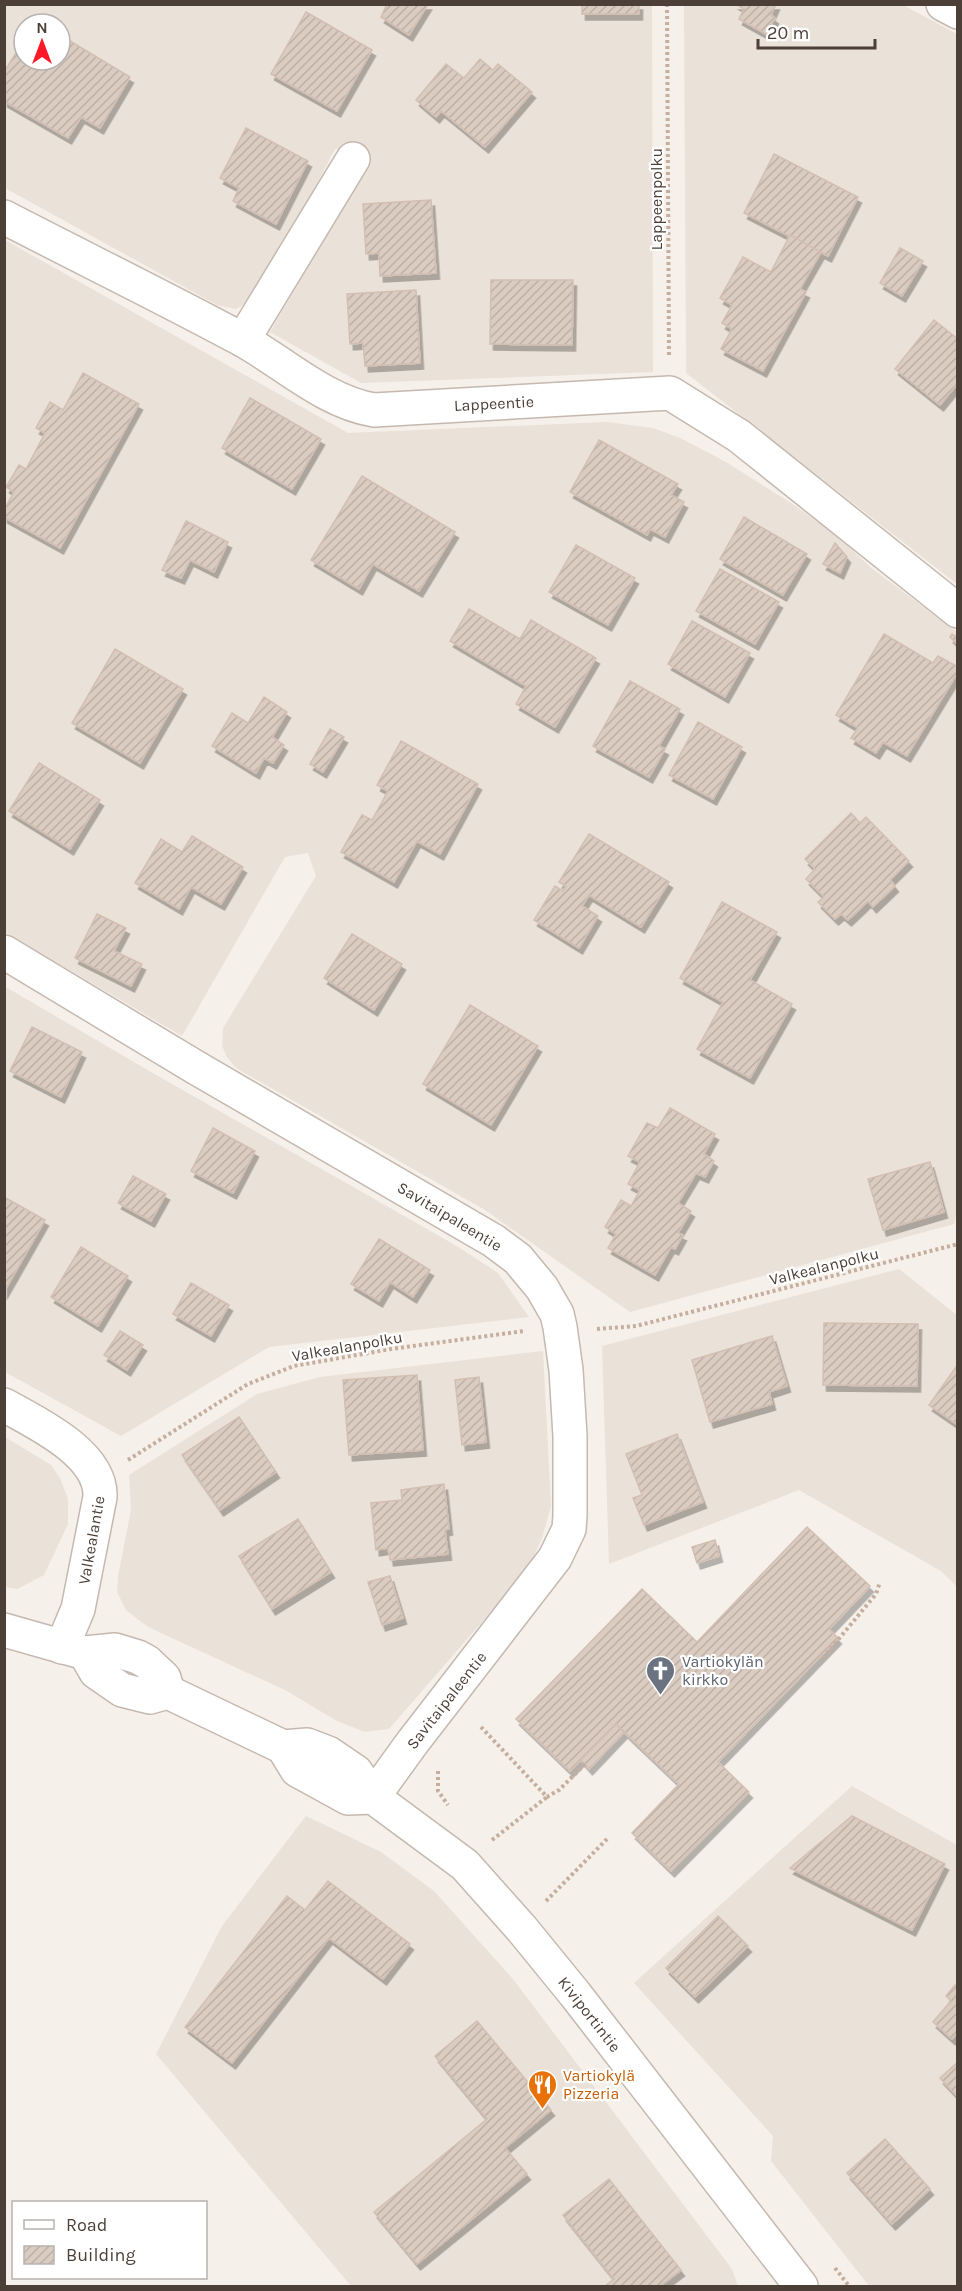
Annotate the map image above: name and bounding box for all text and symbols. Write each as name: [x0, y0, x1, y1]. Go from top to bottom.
north arrow: [12, 12, 72, 72]
scale bar: [758, 12, 875, 50]
text: N: [36, 18, 48, 37]
text: 20 m: [767, 22, 809, 44]
street label: Lappeenpolku: [647, 148, 666, 250]
street label: Lappeentie: [454, 392, 535, 415]
street label: Savitaipaleentie: [394, 1178, 505, 1255]
street label: Valkealanpolku: [767, 1244, 881, 1289]
street label: Valkealanpolku: [290, 1327, 404, 1366]
street label: Valkealantie: [74, 1494, 109, 1586]
street label: Savitaipaleentie: [402, 1648, 490, 1753]
place label: Vartiokylän kirkko: [682, 1652, 764, 1689]
church icon: Vartiokylän kirkko: [645, 1654, 677, 1696]
street label: Kiviportintie: [554, 1973, 625, 2056]
place label: Vartiokylä Pizzeria: [563, 2066, 635, 2103]
restaurant icon: Vartiokylä Pizzeria: [526, 2068, 558, 2110]
legend: [12, 2201, 207, 2279]
text: Road: [66, 2214, 107, 2236]
text: Building: [66, 2244, 136, 2266]

